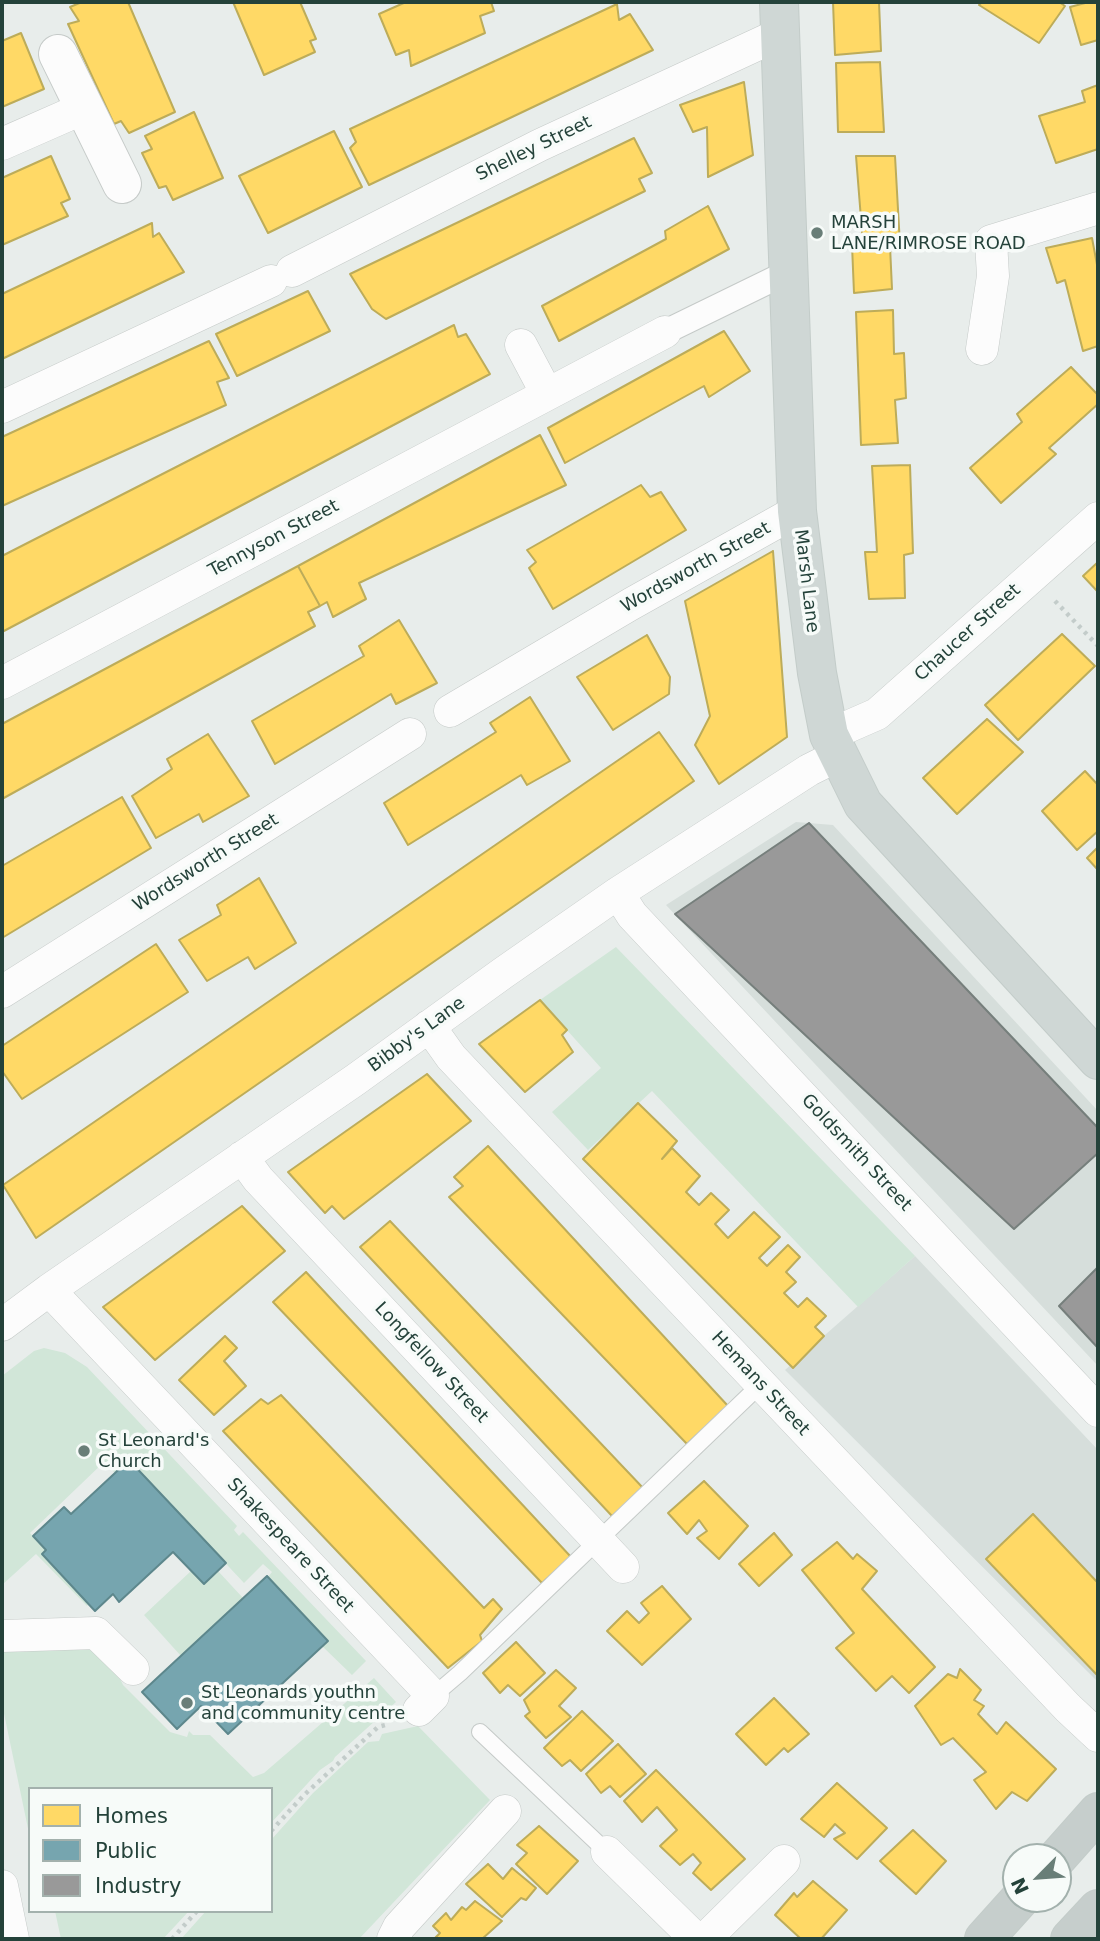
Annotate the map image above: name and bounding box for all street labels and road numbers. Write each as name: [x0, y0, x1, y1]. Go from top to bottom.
street label: Shelley Street: [473, 112, 595, 186]
street label: Tennyson Street: [205, 495, 343, 583]
street label: Wordsworth Street: [617, 518, 775, 618]
street label: Marsh Lane: [789, 528, 823, 634]
street label: Chaucer Street: [911, 580, 1025, 686]
street label: Wordsworth Street: [129, 809, 283, 917]
street label: Bibby's Lane: [364, 993, 470, 1077]
street label: Goldsmith Street: [796, 1090, 916, 1216]
street label: Longfellow Street: [370, 1298, 492, 1428]
street label: Hemans Street: [706, 1327, 814, 1441]
street label: Shakespeare Street: [222, 1474, 358, 1618]

